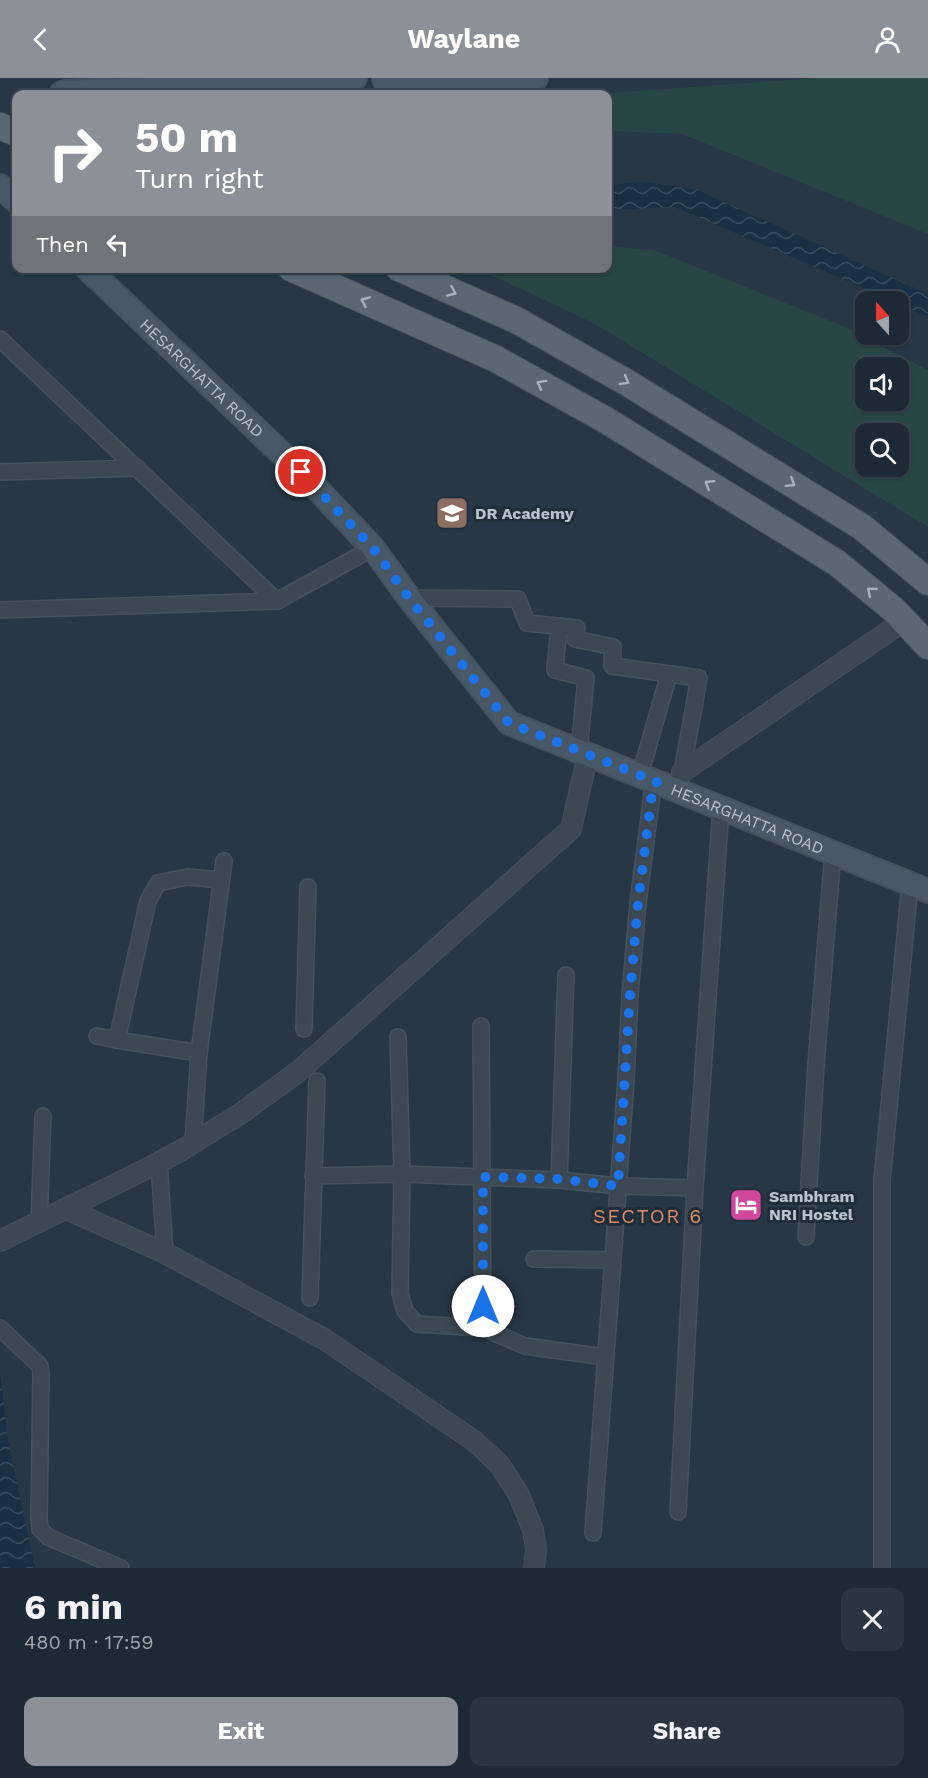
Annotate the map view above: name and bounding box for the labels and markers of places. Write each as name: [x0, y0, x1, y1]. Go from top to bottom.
pin: [275, 446, 326, 497]
school or university icon: DR Academy: [434, 495, 470, 531]
place label: DR Academy: [475, 504, 575, 523]
hotel icon: Sambhram NRI Hostel: [728, 1187, 764, 1223]
place label: Sambhram NRI Hostel: [769, 1187, 855, 1224]

